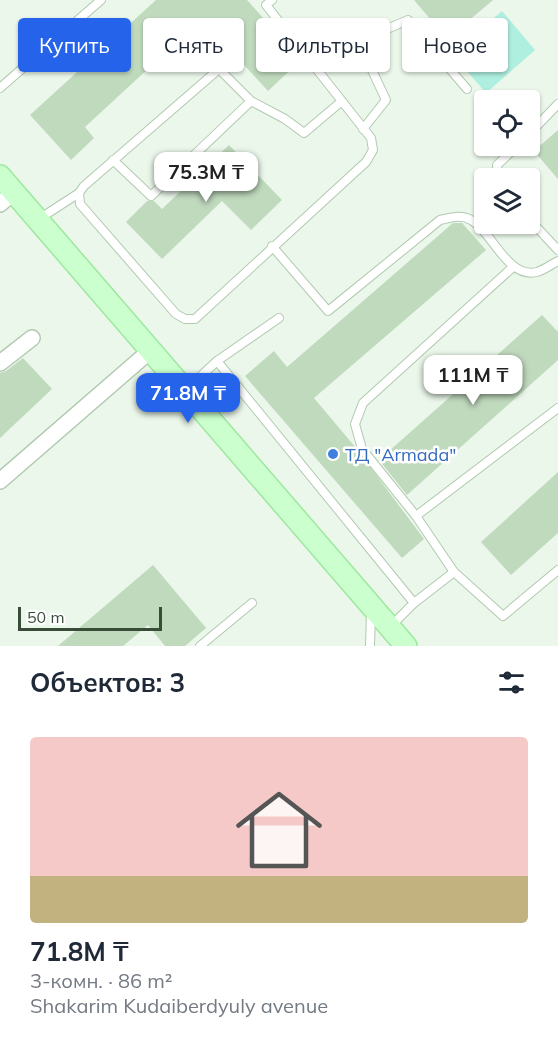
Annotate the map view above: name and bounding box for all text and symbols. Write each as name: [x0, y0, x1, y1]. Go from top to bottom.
chip: Купить: [18, 18, 131, 72]
chip: Снять: [143, 18, 244, 72]
chip: Фильтры: [256, 18, 390, 72]
chip: Новое: [402, 18, 508, 72]
map controls: [474, 90, 540, 234]
button: locate: [474, 90, 540, 156]
pin: 75.3M ₸: [151, 152, 261, 203]
text: 75.3M ₸: [168, 159, 244, 184]
button: layers: [474, 168, 540, 234]
pin: 111M ₸: [424, 355, 522, 406]
text: 111M ₸: [438, 362, 508, 387]
pin: 71.8M ₸: [133, 373, 243, 424]
text: 71.8M ₸: [150, 380, 226, 405]
place label: ТД "Armada": [345, 443, 456, 466]
marker: ТД "Armada": [326, 447, 340, 461]
scale bar: [18, 604, 162, 632]
text: 50 m: [27, 607, 64, 627]
text: Объектов: 3: [30, 666, 185, 699]
icon: filters: [495, 666, 528, 699]
icon: home: [225, 776, 333, 884]
text: 71.8M ₸: [30, 935, 129, 968]
text: 3-комн. · 86 m²: [30, 968, 172, 993]
text: Shakarim Kudaiberdyuly avenue: [30, 993, 328, 1018]

